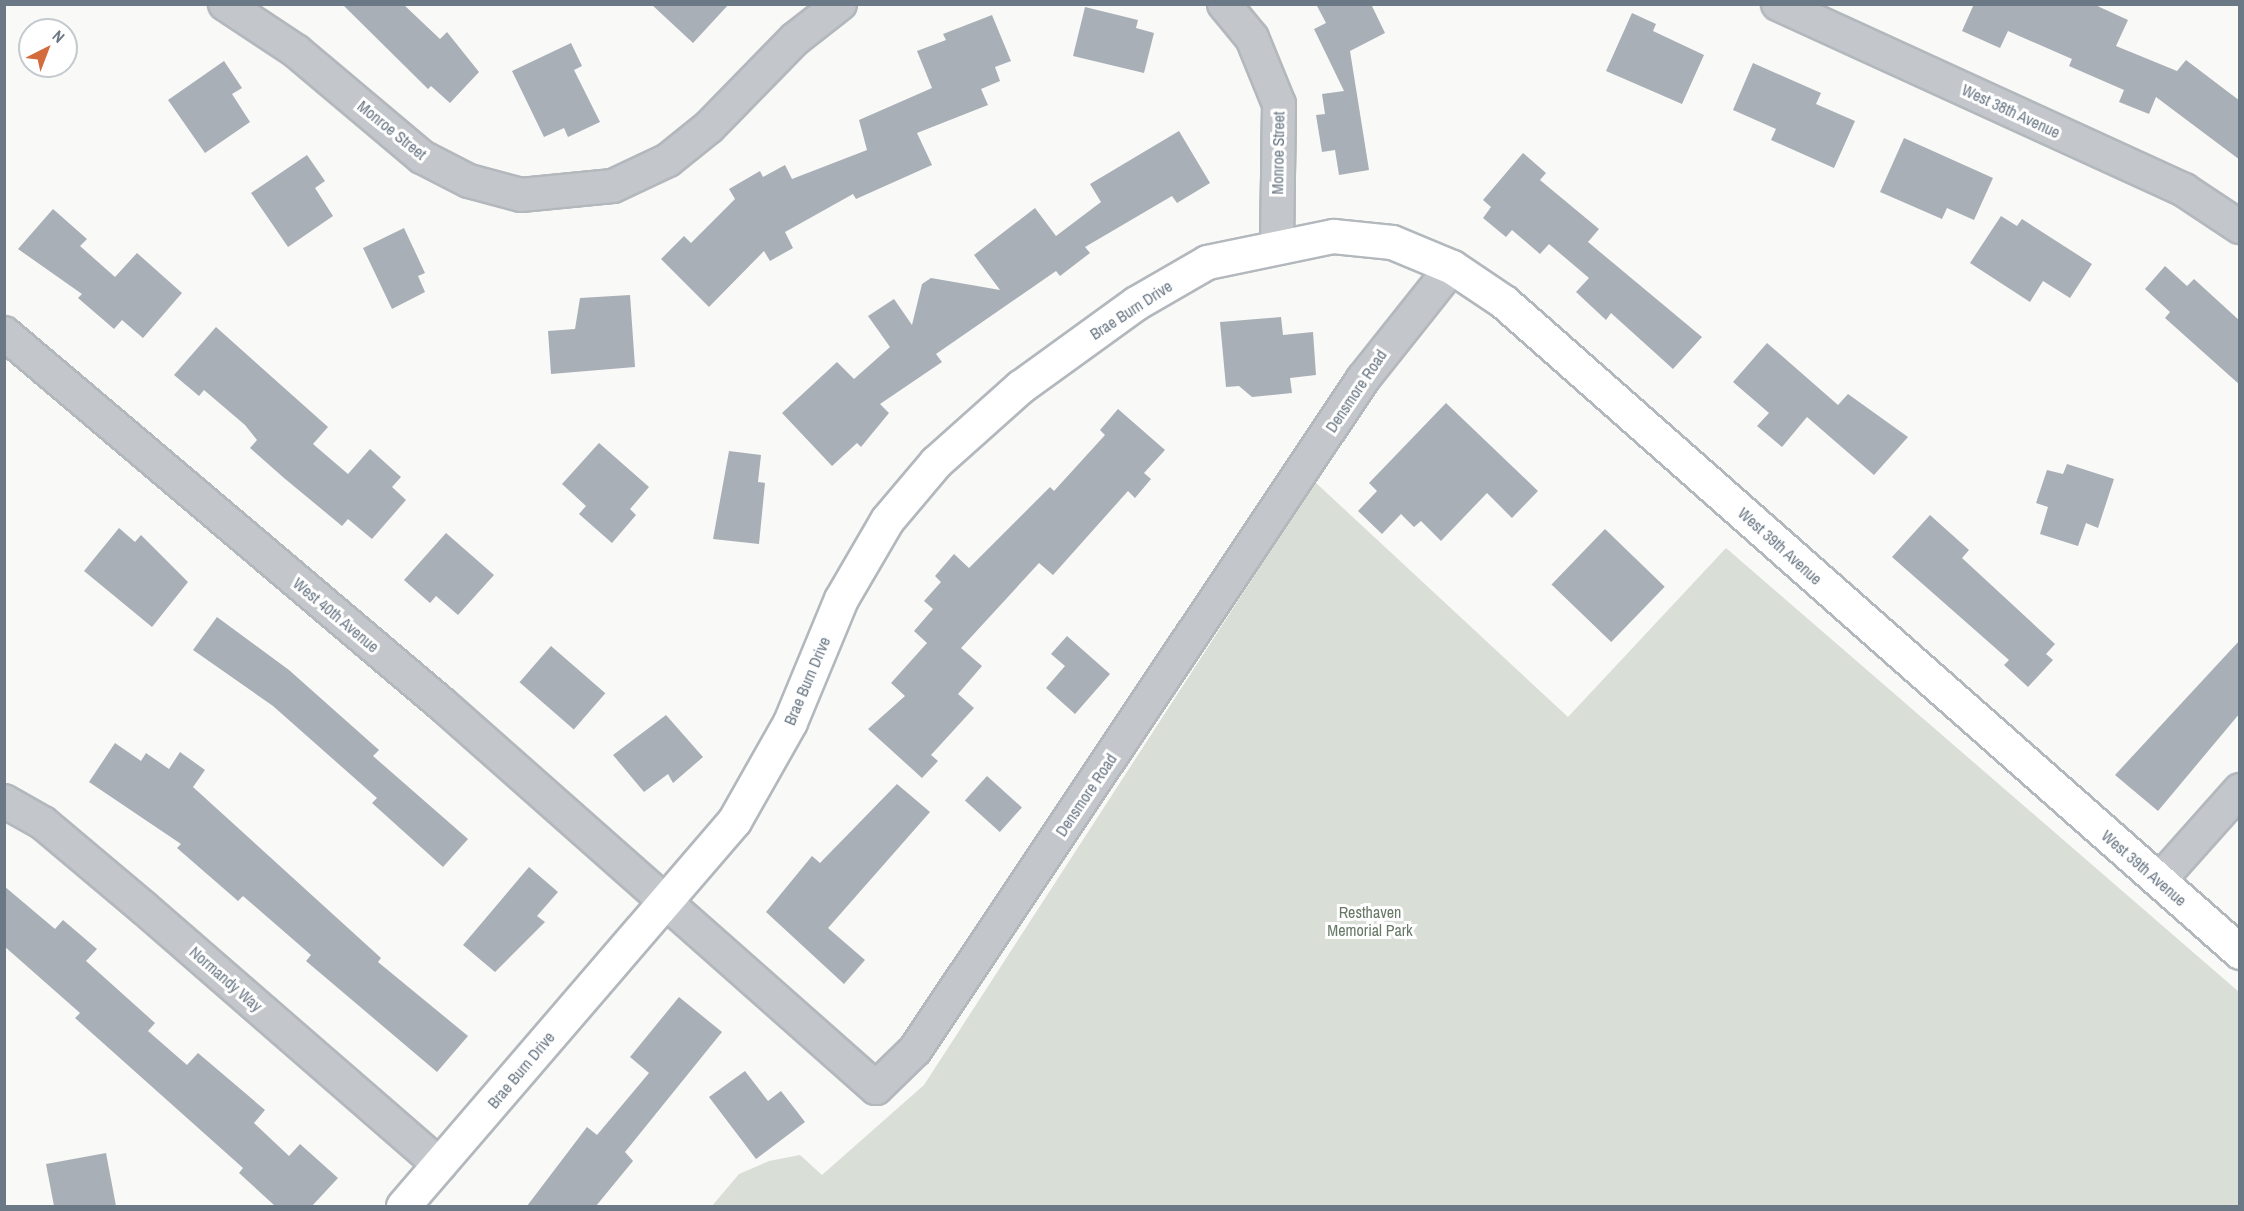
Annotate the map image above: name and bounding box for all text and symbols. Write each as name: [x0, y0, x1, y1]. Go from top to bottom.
north arrow: [18, 18, 78, 78]
text: N: [48, 25, 70, 47]
street label: West 38th Avenue: [1959, 80, 2063, 142]
street label: Monroe Street: [354, 96, 430, 164]
street label: Monroe Street: [1268, 111, 1288, 195]
street label: Brae Burn Drive: [1086, 276, 1176, 344]
street label: Densmore Road: [1321, 346, 1391, 436]
street label: West 39th Avenue: [1734, 503, 1826, 589]
street label: West 40th Avenue: [289, 573, 383, 657]
street label: Brae Burn Drive: [780, 634, 834, 728]
street label: Densmore Road: [1051, 750, 1121, 840]
street label: West 39th Avenue: [2097, 826, 2191, 910]
park label: Resthaven Memorial Park: [1327, 902, 1413, 940]
street label: Normandy Way: [186, 942, 266, 1016]
street label: Brae Burn Drive: [483, 1028, 559, 1112]

